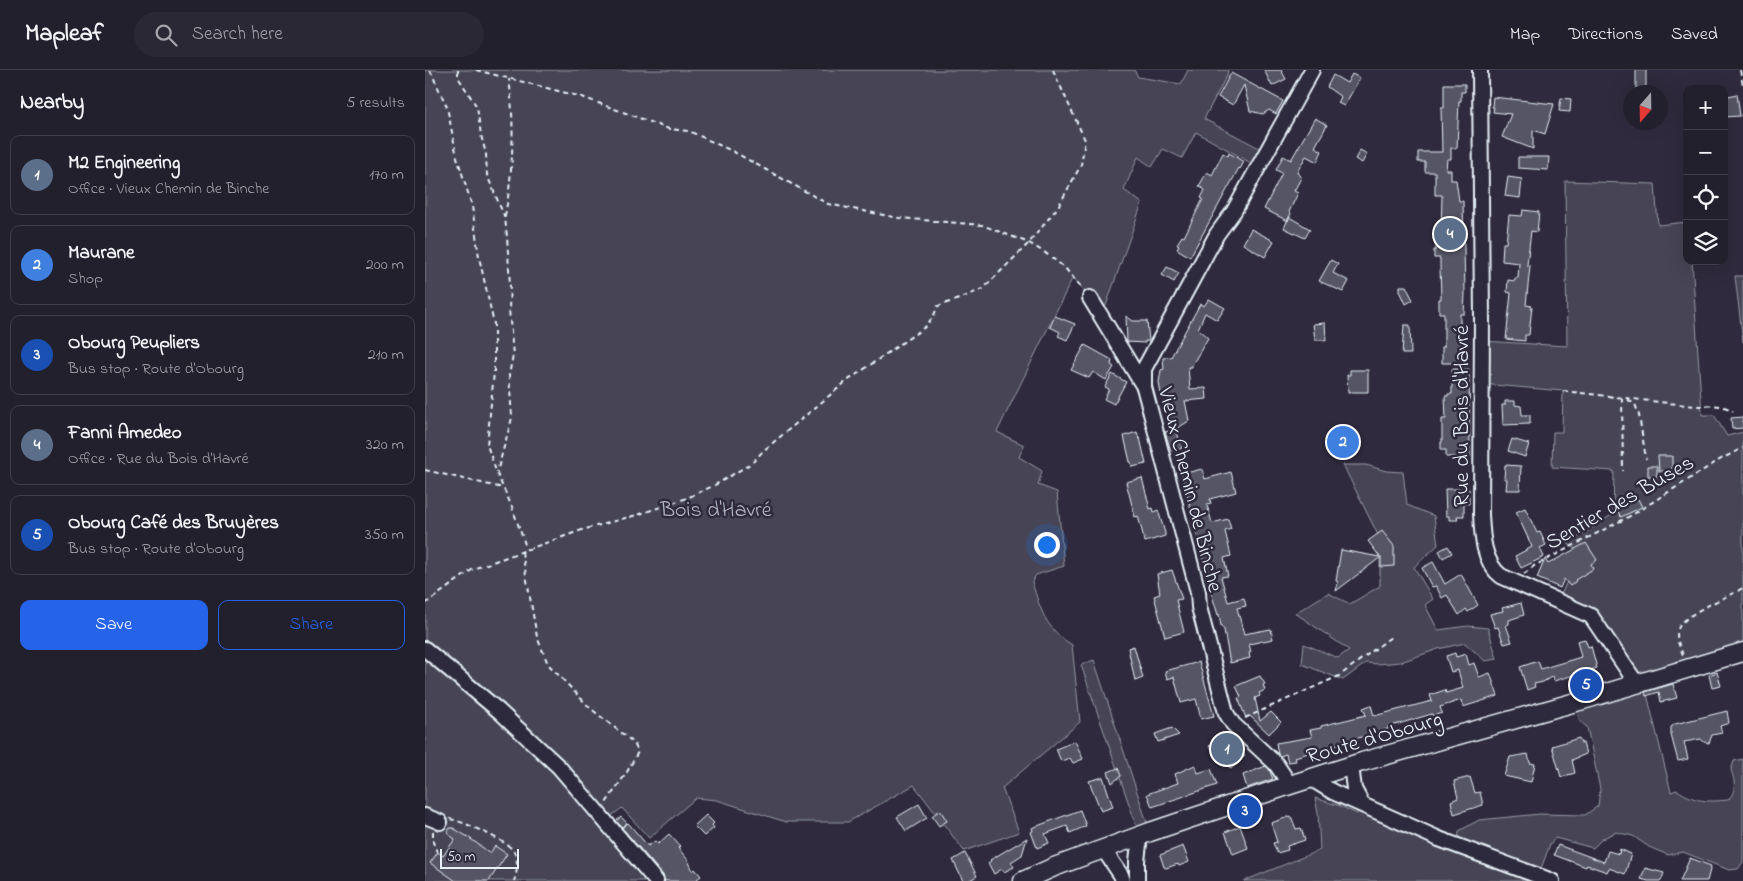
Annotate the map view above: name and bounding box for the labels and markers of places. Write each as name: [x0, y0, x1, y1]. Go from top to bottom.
pin: 4: [1434, 215, 1466, 253]
pin: 2: [1327, 423, 1359, 461]
pin: 5: [1570, 666, 1602, 704]
pin: 1: [1211, 730, 1243, 768]
pin: 3: [1229, 792, 1261, 830]

